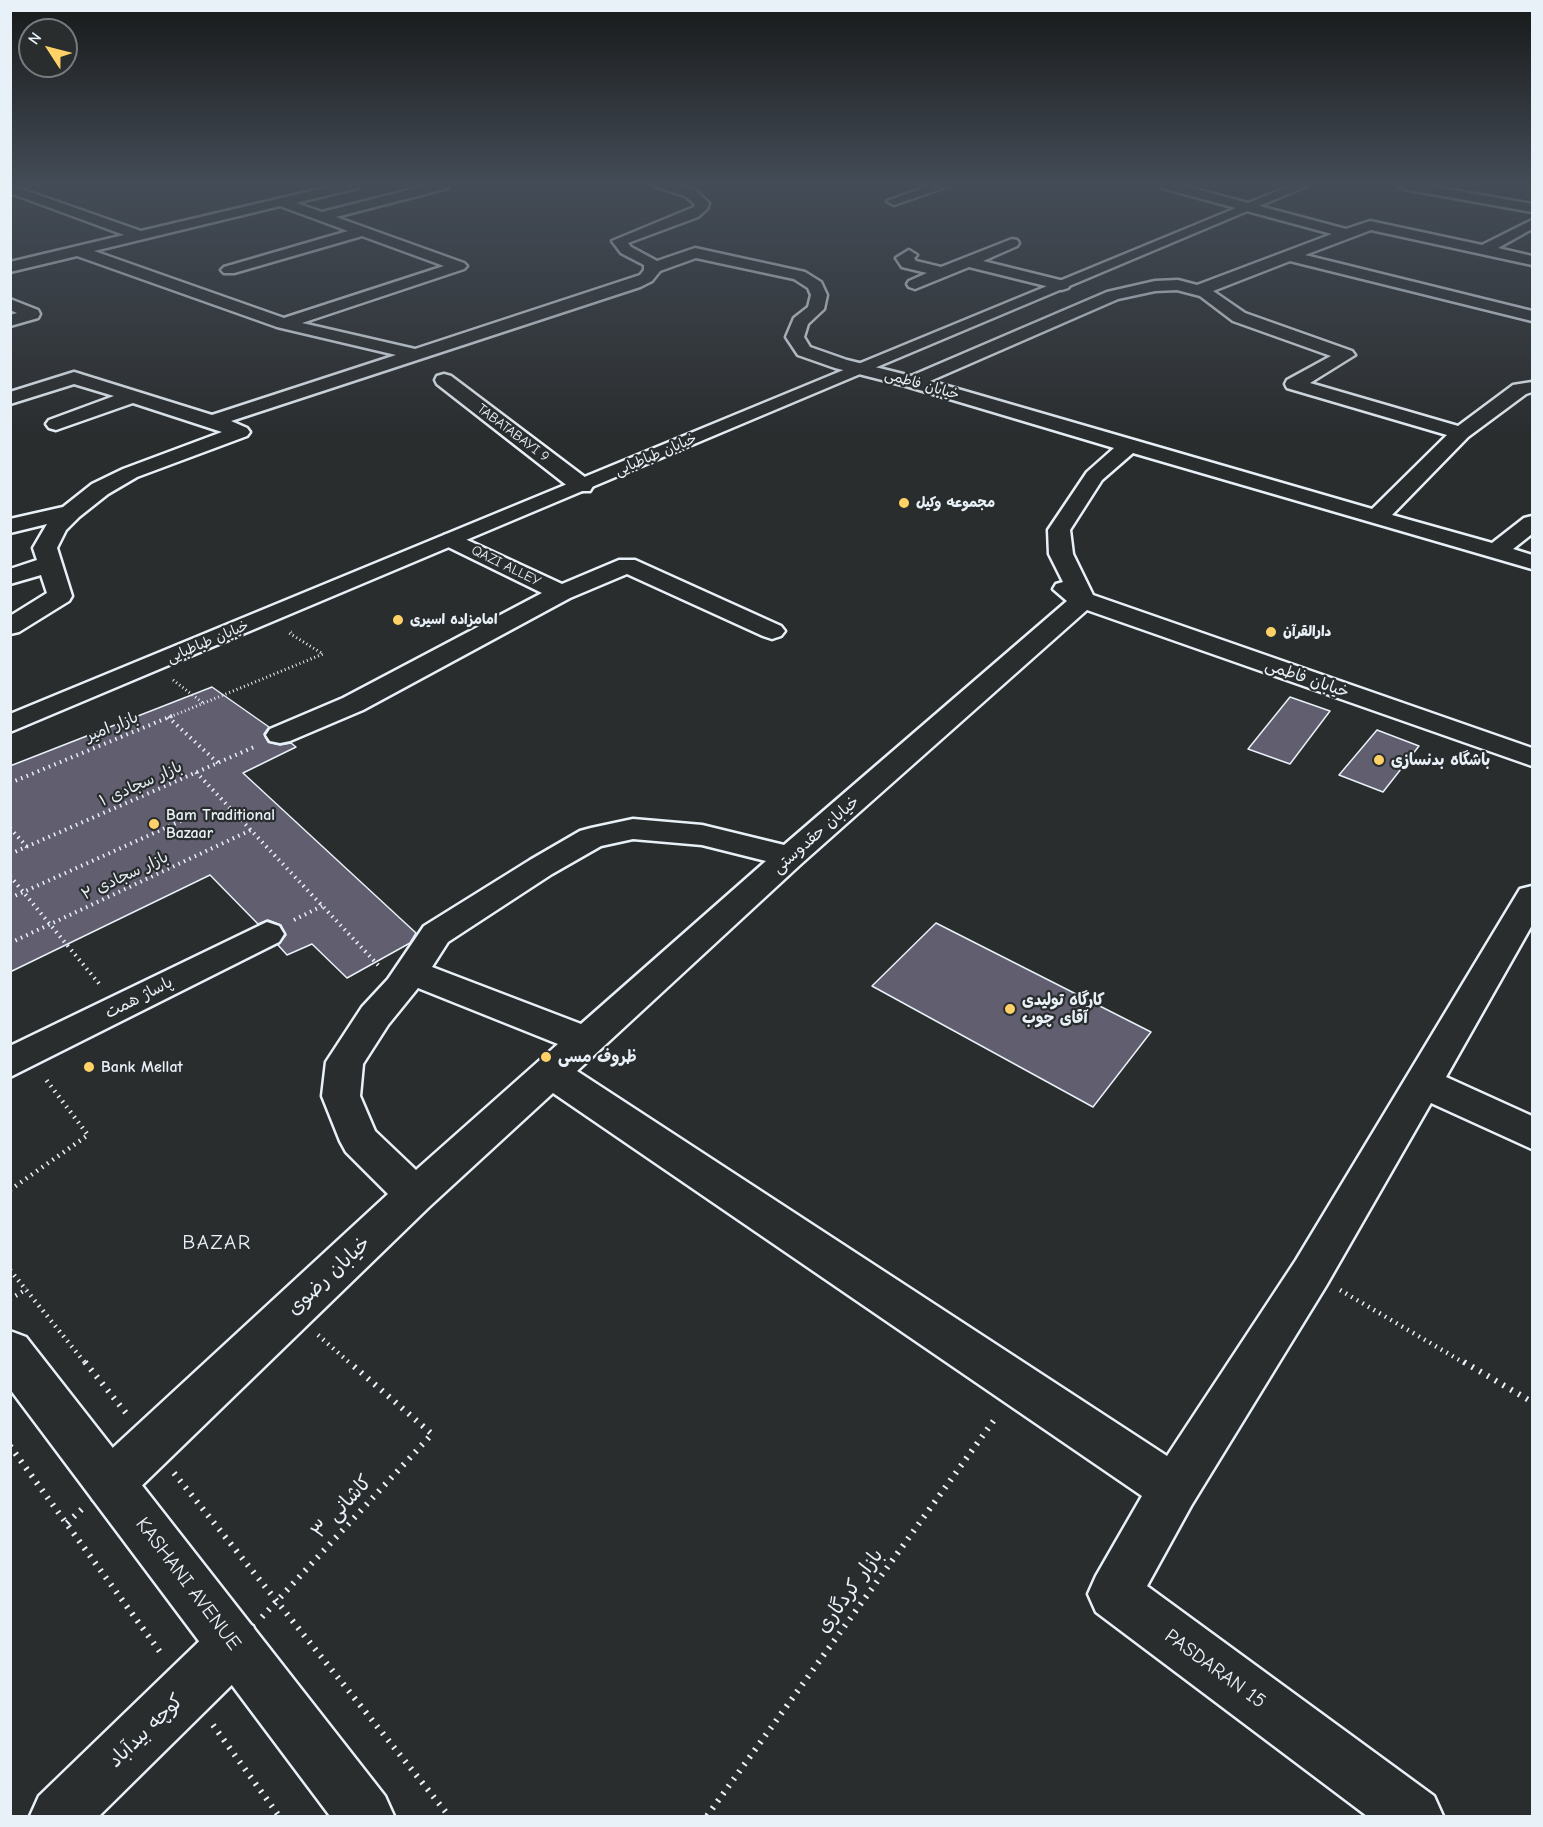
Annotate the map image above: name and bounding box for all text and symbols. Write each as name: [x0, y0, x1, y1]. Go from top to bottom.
north arrow: [18, 18, 78, 78]
text: N: [25, 29, 45, 48]
street label: خیابان فاطمی: [883, 366, 961, 404]
street label: TABATABAYI 9: [474, 400, 552, 466]
street label: خیابان طباطبایی: [613, 430, 699, 480]
place label: مجموعه وکیل: [916, 495, 995, 511]
marker: مجموعه وکیل: [897, 496, 911, 510]
street label: QAZI ALLEY: [469, 542, 543, 590]
place label: امامزاده اسیری: [410, 612, 498, 628]
marker: امامزاده اسیری: [391, 613, 405, 627]
street label: خیابان طباطبایی: [165, 617, 251, 667]
place label: دارالقرآن: [1283, 624, 1331, 640]
marker: دارالقرآن: [1264, 625, 1278, 639]
street label: خیابان فاطمی: [1263, 656, 1351, 702]
street label: بازار امیر: [83, 708, 141, 746]
place label: باشگاه بدنسازی: [1391, 750, 1490, 770]
marker: باشگاه بدنسازی: [1372, 753, 1386, 767]
street label: بازار سجادی ۱: [97, 757, 185, 811]
street label: خیابان حقدوستی: [769, 792, 863, 878]
place label: Bam Traditional Bazaar: [166, 805, 275, 843]
marker: Bam Traditional Bazaar: [147, 817, 161, 831]
street label: بازار سجادی ۲: [78, 847, 172, 905]
street label: پاساژ همت: [102, 973, 176, 1023]
place label: کارگاه تولیدی آقای چوب: [1022, 990, 1105, 1028]
marker: کارگاه تولیدی آقای چوب: [1003, 1002, 1017, 1016]
place label: ظروف مسی: [558, 1047, 637, 1067]
marker: ظروف مسی: [539, 1050, 553, 1064]
place label: Bank Mellat: [101, 1057, 183, 1077]
marker: Bank Mellat: [82, 1060, 96, 1074]
district label: BAZAR: [182, 1230, 252, 1256]
street label: خیابان رضوی: [282, 1231, 376, 1321]
street label: کاشانی ۳: [307, 1470, 377, 1544]
street label: KASHANI AVENUE: [130, 1513, 246, 1655]
street label: بازار کردگاری: [811, 1544, 889, 1638]
street label: PASDARAN 15: [1160, 1624, 1270, 1714]
street label: کوچه بیدآباد: [103, 1689, 189, 1773]

